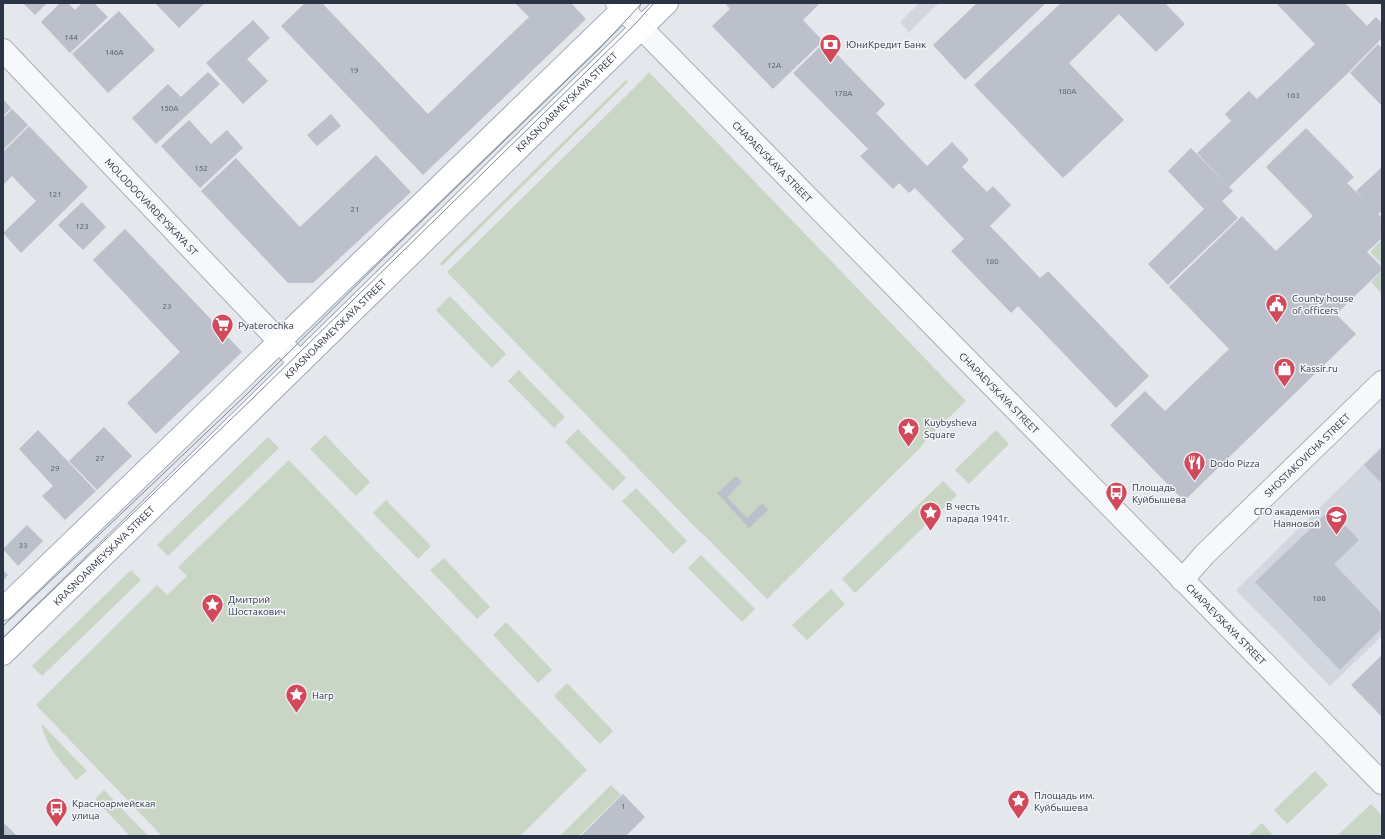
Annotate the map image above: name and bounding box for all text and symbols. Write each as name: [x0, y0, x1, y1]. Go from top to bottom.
bank icon: ЮниКредит Банк: [818, 31, 844, 64]
house number: 144: [64, 33, 78, 42]
place label: ЮниКредит Банк: [846, 39, 926, 50]
house number: 146А: [105, 48, 124, 57]
street label: KRASNOARMEYSKAYA STREET: [513, 49, 620, 154]
house number: 12А: [767, 61, 782, 70]
house number: 19: [349, 66, 359, 75]
house number: 180А: [1058, 87, 1077, 96]
house number: 178А: [834, 89, 853, 98]
house number: 163: [1286, 91, 1300, 100]
house number: 150А: [160, 104, 179, 113]
street label: CHAPAEVSKAYA STREET: [730, 119, 815, 205]
street label: MOLODOGVARDEYSKAYA ST: [103, 156, 201, 258]
house number: 152: [194, 164, 208, 173]
house number: 121: [48, 190, 62, 199]
house number: 21: [350, 205, 360, 214]
house number: 123: [75, 222, 89, 231]
house number: 180: [985, 257, 999, 266]
street label: KRASNOARMEYSKAYA STREET: [282, 276, 388, 380]
public building icon: County house of officers: [1263, 291, 1289, 324]
place label: County house of officers: [1292, 293, 1354, 316]
house number: 23: [162, 302, 172, 311]
supermarket icon: Pyaterochka: [210, 312, 236, 345]
place label: Pyaterochka: [238, 320, 294, 331]
street label: CHAPAEVSKAYA STREET: [957, 350, 1042, 436]
shop icon: Kassir.ru: [1271, 355, 1297, 388]
place label: Kassir.ru: [1300, 363, 1338, 374]
street label: SHOSTAKOVICHA STREET: [1262, 411, 1352, 499]
place icon: Kuybysheva Square: [895, 415, 921, 448]
place label: Kuybysheva Square: [924, 417, 977, 440]
restaurant icon: Dodo Pizza: [1182, 450, 1208, 483]
house number: 27: [95, 454, 105, 463]
place label: Dodo Pizza: [1210, 458, 1260, 469]
house number: 29: [50, 464, 60, 473]
bus stop icon: Площадь Куйбышева: [1104, 480, 1130, 513]
place label: Площадь Куйбышева: [1132, 482, 1186, 505]
place icon: В честь парада 1941г.: [917, 499, 943, 532]
place label: В честь парада 1941г.: [946, 501, 1010, 524]
street label: KRASNOARMEYSKAYA STREET: [51, 503, 157, 607]
school or university icon: СГО академия Наяновой: [1323, 504, 1349, 537]
place label: СГО академия Наяновой: [1254, 506, 1320, 529]
house number: 33: [18, 541, 28, 550]
street label: CHAPAEVSKAYA STREET: [1184, 581, 1269, 667]
place icon: Дмитрий Шостакович: [200, 592, 226, 625]
place label: Дмитрий Шостакович: [228, 594, 285, 617]
house number: 186: [1312, 594, 1326, 603]
place icon: Harp: [283, 682, 309, 715]
place label: Harp: [312, 690, 334, 701]
place icon: Площадь им. Куйбышева: [1006, 788, 1032, 821]
place label: Площадь им. Куйбышева: [1034, 790, 1095, 813]
bus stop icon: Красноармейская улица: [43, 796, 69, 829]
place label: Красноармейская улица: [72, 798, 155, 821]
house number: 1: [621, 802, 625, 811]

